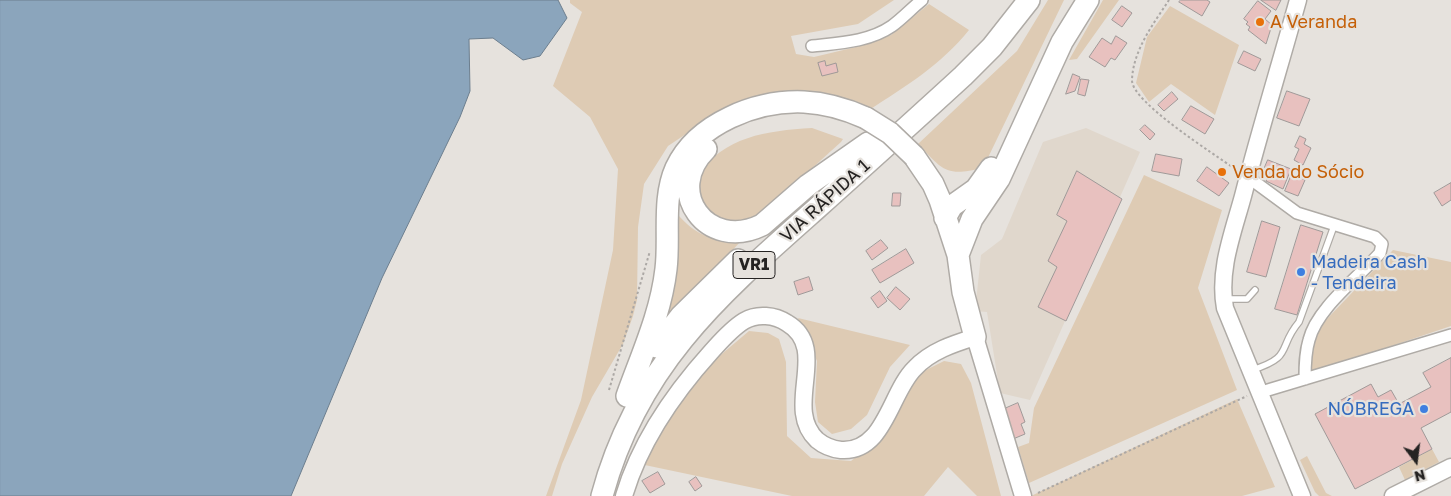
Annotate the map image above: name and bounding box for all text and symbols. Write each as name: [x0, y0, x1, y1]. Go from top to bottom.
place label: A Veranda: [1270, 11, 1357, 33]
marker: A Veranda: [1254, 16, 1266, 28]
street label: VIA RÁPIDA 1: [776, 155, 874, 247]
place label: Venda do Sócio: [1232, 161, 1364, 183]
marker: Venda do Sócio: [1216, 166, 1228, 178]
place label: Madeira Cash - Tendeira: [1311, 251, 1428, 294]
road number: VR1: [733, 252, 775, 278]
marker: Madeira Cash - Tendeira: [1295, 266, 1307, 278]
place label: NÓBREGA: [1327, 398, 1414, 420]
marker: NÓBREGA: [1418, 403, 1430, 415]
north arrow: [1391, 436, 1441, 486]
text: N: [1413, 466, 1427, 486]

